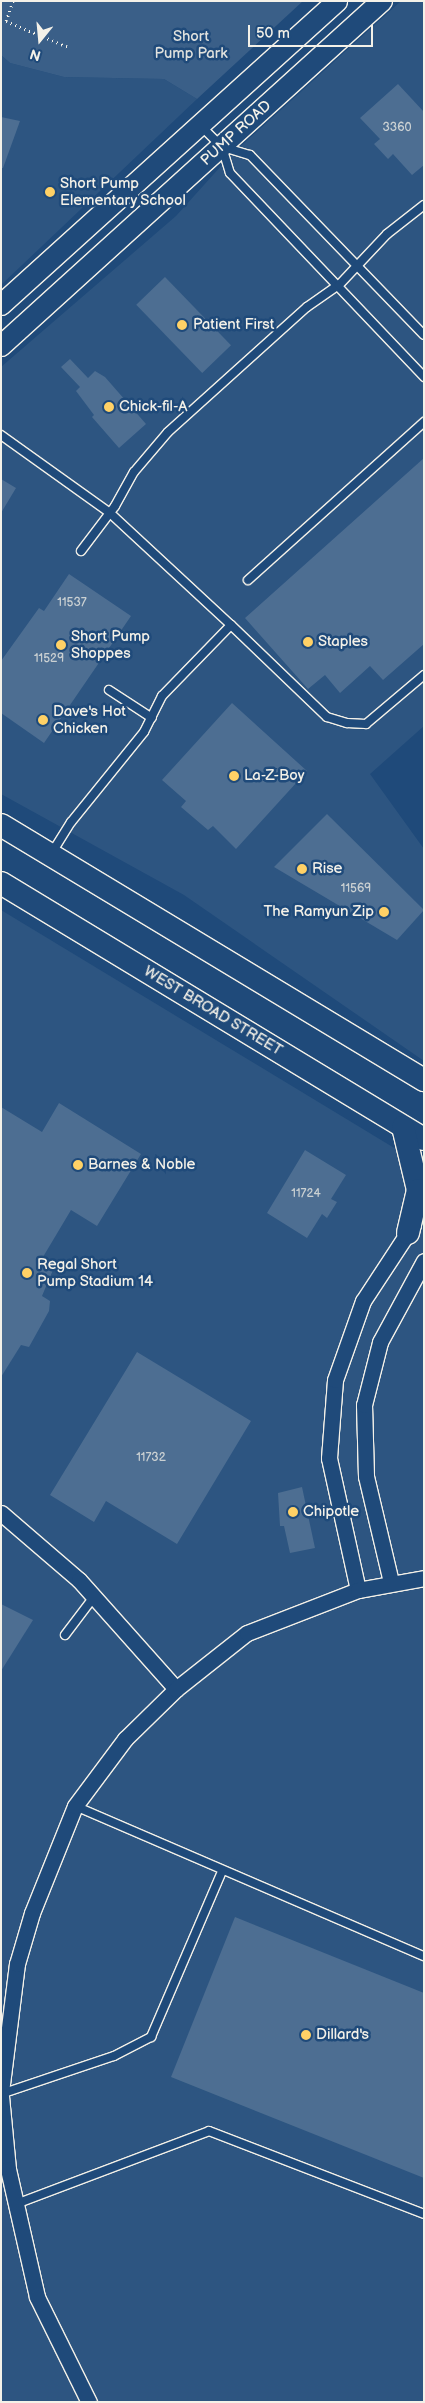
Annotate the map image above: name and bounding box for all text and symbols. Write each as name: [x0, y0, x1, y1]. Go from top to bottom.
north arrow: [15, 15, 65, 65]
scale bar: [250, 15, 375, 47]
text: 50 m: [256, 24, 290, 43]
park label: Short Pump Park: [154, 27, 228, 62]
text: N: [28, 45, 43, 64]
street label: PUMP ROAD: [197, 97, 275, 169]
house number: 3360: [382, 121, 412, 135]
place label: Short Pump Elementary School: [60, 174, 187, 209]
marker: Short Pump Elementary School: [44, 186, 56, 198]
place label: Patient First: [193, 316, 274, 334]
marker: Patient First: [175, 318, 189, 332]
place label: Chick-fil-A: [119, 398, 187, 416]
marker: Chick-fil-A: [103, 401, 115, 413]
house number: 11537: [57, 596, 87, 610]
place label: Short Pump Shoppes: [71, 627, 150, 662]
place label: Staples: [318, 633, 368, 651]
marker: Staples: [302, 636, 314, 648]
marker: Short Pump Shoppes: [55, 639, 67, 651]
house number: 11529: [34, 652, 64, 666]
place label: Dave's Hot Chicken: [53, 702, 126, 737]
marker: Dave's Hot Chicken: [37, 714, 49, 726]
place label: La-Z-Boy: [244, 767, 304, 785]
marker: La-Z-Boy: [228, 770, 240, 782]
place label: Rise: [312, 860, 342, 878]
marker: Rise: [296, 863, 308, 875]
house number: 11569: [341, 882, 371, 896]
place label: The Ramyun Zip: [264, 903, 374, 921]
marker: The Ramyun Zip: [378, 906, 390, 918]
street label: WEST BROAD STREET: [140, 962, 286, 1060]
place label: Barnes & Noble: [88, 1156, 195, 1174]
marker: Barnes & Noble: [72, 1159, 84, 1171]
house number: 11724: [291, 1187, 321, 1201]
place label: Regal Short Pump Stadium 14: [37, 1255, 154, 1290]
marker: Regal Short Pump Stadium 14: [21, 1267, 33, 1279]
house number: 11732: [136, 1451, 166, 1465]
place label: Chipotle: [303, 1503, 359, 1521]
marker: Chipotle: [287, 1506, 299, 1518]
place label: Dillard's: [316, 2026, 369, 2044]
marker: Dillard's: [300, 2029, 312, 2041]

